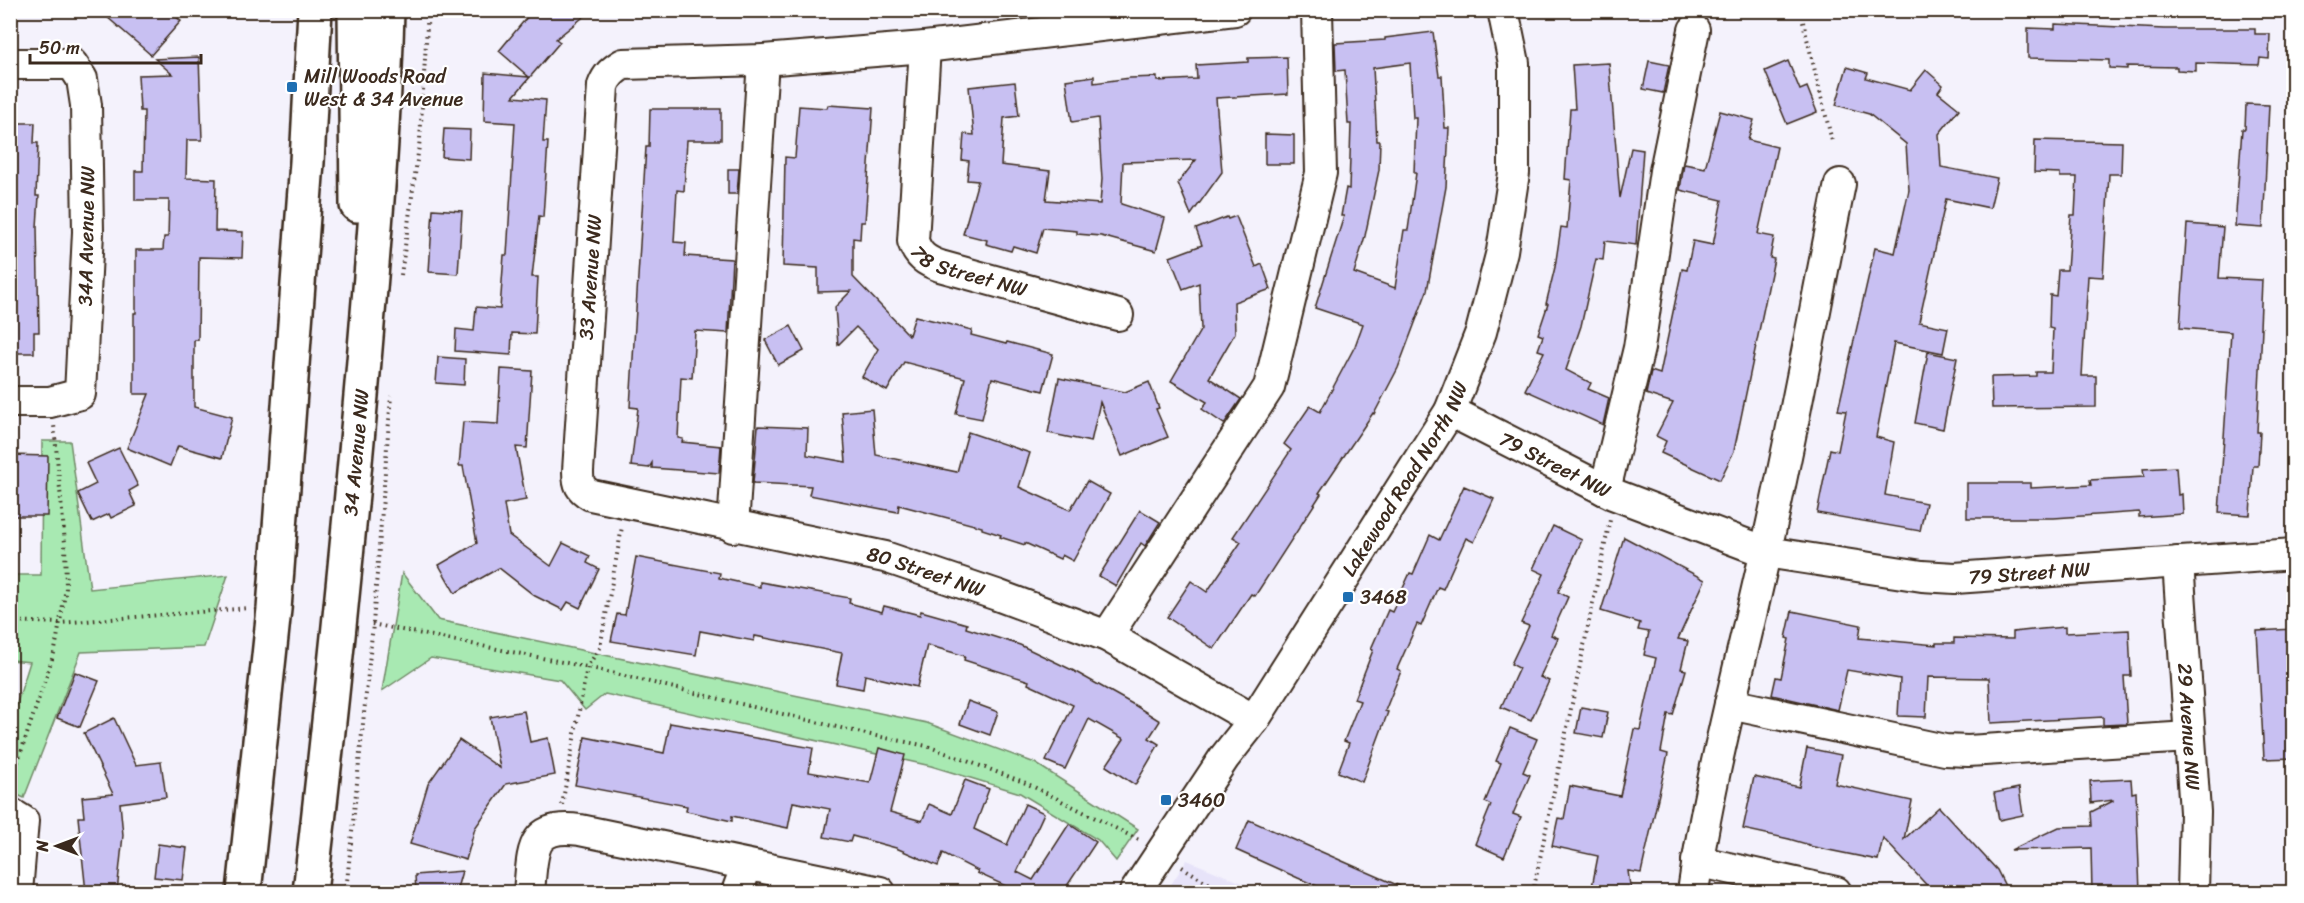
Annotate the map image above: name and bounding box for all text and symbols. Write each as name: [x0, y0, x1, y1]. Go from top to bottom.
scale bar: [30, 27, 201, 65]
text: 50 m: [39, 32, 80, 64]
place label: Mill Woods Road West & 34 Avenue: [304, 59, 464, 117]
marker: Mill Woods Road West & 34 Avenue: [285, 80, 299, 94]
street label: 34A Avenue NW: [68, 165, 105, 306]
street label: 33 Avenue NW: [569, 213, 612, 341]
street label: 78 Street NW: [901, 238, 1032, 307]
street label: Lakewood Road North NW: [1332, 376, 1478, 584]
street label: 34 Avenue NW: [333, 387, 380, 517]
street label: 79 Street NW: [1493, 422, 1617, 508]
street label: 80 Street NW: [864, 537, 990, 608]
street label: 79 Street NW: [1967, 551, 2092, 595]
place label: 3468: [1360, 580, 1407, 615]
marker: 3468: [1341, 590, 1355, 604]
street label: 29 Avenue NW: [2167, 662, 2211, 792]
place label: 3460: [1178, 783, 1225, 818]
marker: 3460: [1159, 793, 1173, 807]
north arrow: [27, 816, 87, 876]
text: N: [28, 840, 57, 853]

